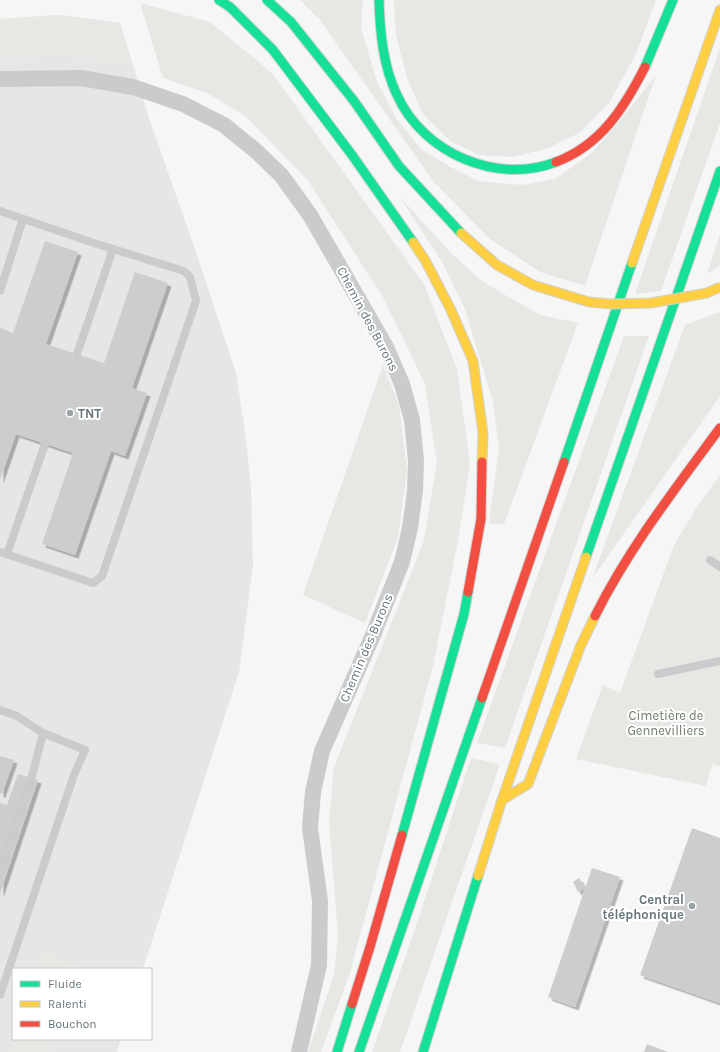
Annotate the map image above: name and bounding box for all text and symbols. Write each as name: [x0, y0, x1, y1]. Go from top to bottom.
street label: Chemin des Burons: [334, 264, 402, 374]
place label: TNT: [78, 406, 101, 421]
marker: TNT: [65, 408, 75, 418]
street label: Chemin des Burons: [336, 591, 396, 704]
park label: Cimetière de Gennevilliers: [627, 708, 705, 738]
place label: Central téléphonique: [602, 892, 684, 923]
marker: Central téléphonique: [687, 901, 697, 911]
legend: [12, 968, 152, 1040]
text: Fluide: [48, 977, 82, 991]
text: Ralenti: [48, 997, 87, 1011]
text: Bouchon: [48, 1017, 97, 1031]

